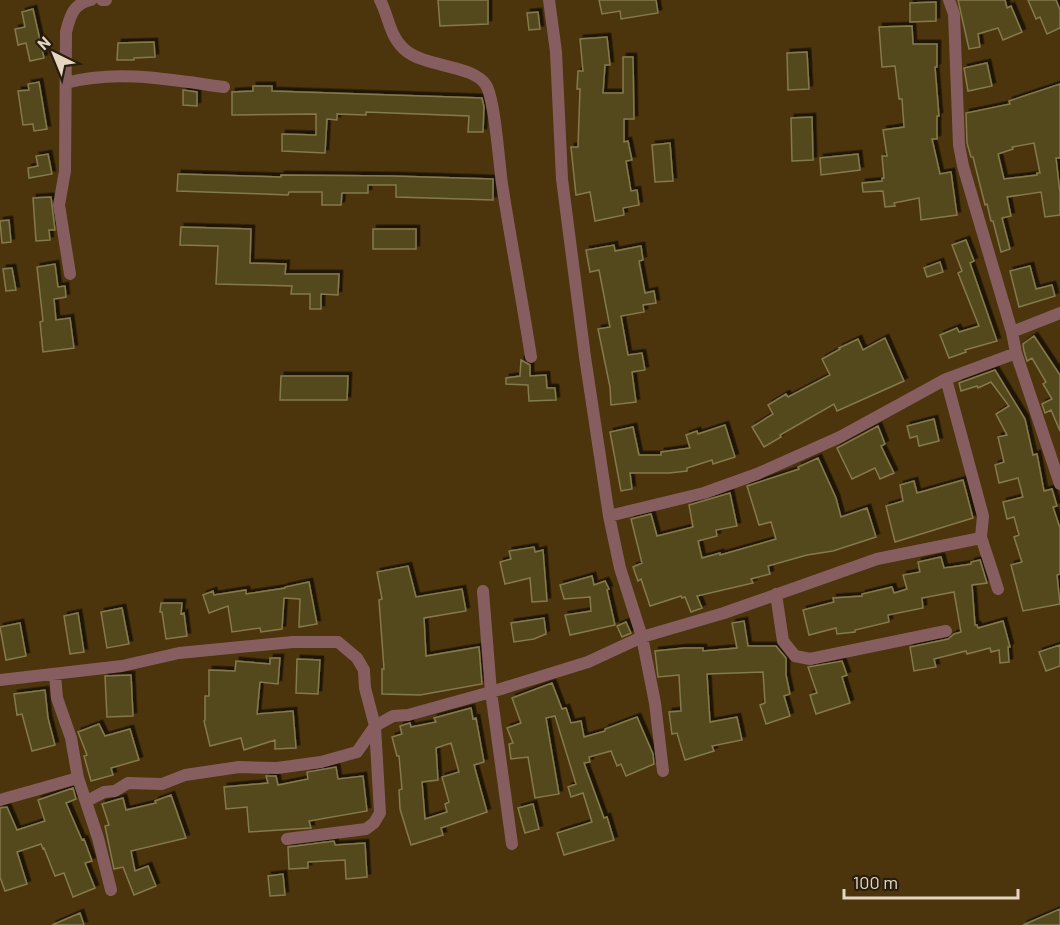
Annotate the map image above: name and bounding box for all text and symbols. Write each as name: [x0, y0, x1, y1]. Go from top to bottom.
north arrow: [24, 24, 84, 84]
text: N: [33, 32, 54, 53]
scale bar: [844, 862, 1018, 900]
text: 100 m: [853, 871, 898, 893]

